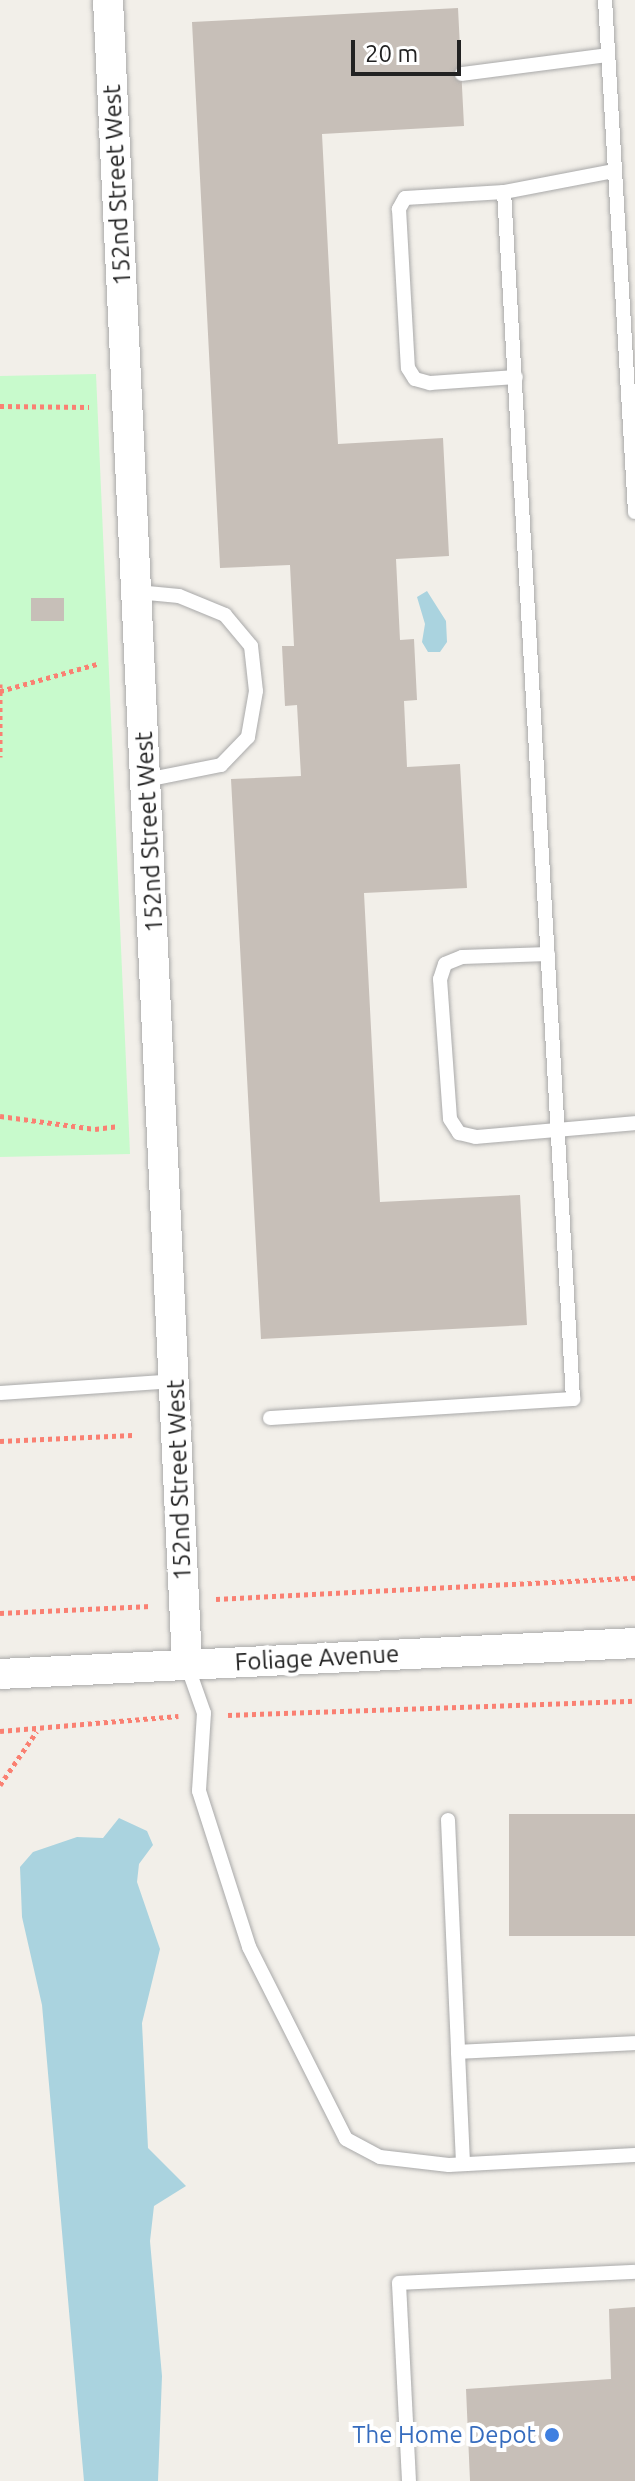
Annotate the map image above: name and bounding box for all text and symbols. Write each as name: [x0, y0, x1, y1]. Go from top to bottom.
scale bar: [355, 24, 465, 74]
text: 20 m: [365, 40, 418, 67]
street label: 152nd Street West: [97, 84, 137, 286]
street label: 152nd Street West: [129, 731, 169, 933]
street label: 152nd Street West: [161, 1379, 197, 1581]
street label: Foliage Avenue: [234, 1639, 400, 1677]
place label: The Home Depot: [352, 2421, 536, 2449]
marker: The Home Depot: [543, 2426, 561, 2444]

